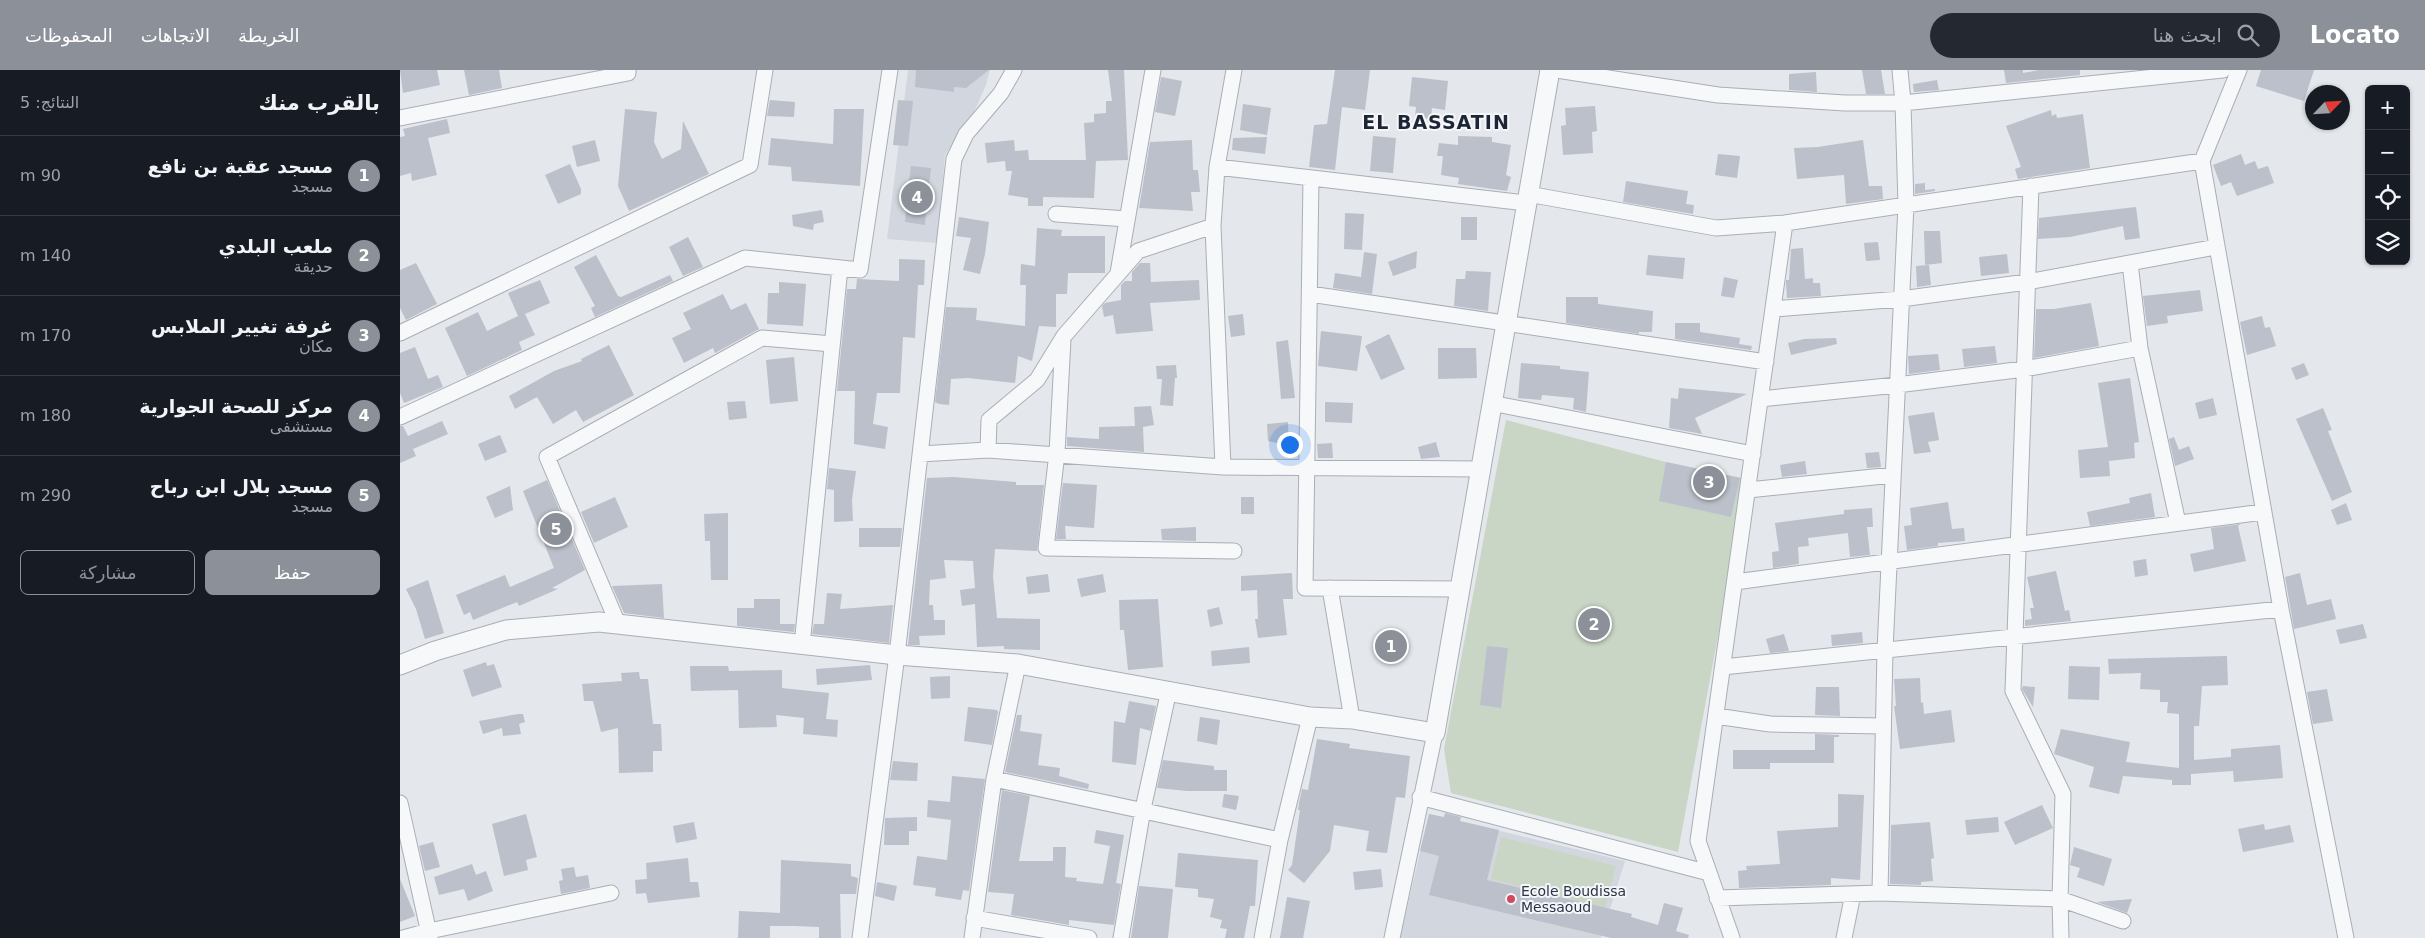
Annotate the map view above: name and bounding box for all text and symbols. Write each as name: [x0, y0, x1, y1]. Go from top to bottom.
search box: [1930, 13, 2280, 58]
icon: search: [2234, 21, 2262, 49]
text: Locato: [2310, 21, 2400, 49]
text: ابحث هنا: [2153, 24, 2222, 46]
text: المحفوظات: [25, 25, 113, 46]
text: الاتجاهات: [141, 25, 210, 46]
text: الخريطة: [238, 25, 299, 46]
north arrow: [2305, 85, 2350, 130]
map controls: [2365, 85, 2410, 265]
button: +: [2365, 85, 2410, 130]
text: بالقرب منك: [259, 91, 380, 115]
text: النتائج: 5: [20, 93, 79, 112]
district label: EL BASSATIN: [1362, 111, 1510, 133]
button: −: [2365, 130, 2410, 175]
text: مسجد عقبة بن نافع: [148, 155, 333, 177]
text: 90 m: [20, 166, 61, 185]
text: 1: [358, 166, 370, 185]
button: locate: [2365, 175, 2410, 220]
text: مسجد: [291, 177, 333, 196]
pin: 4: [901, 178, 933, 216]
button: layers: [2365, 220, 2410, 265]
text: ملعب البلدي: [218, 235, 333, 257]
text: 140 m: [20, 246, 71, 265]
text: 2: [358, 246, 370, 265]
text: حديقة: [294, 257, 333, 276]
text: غرفة تغيير الملابس: [151, 315, 333, 337]
text: 170 m: [20, 326, 71, 345]
text: 3: [358, 326, 370, 345]
text: مكان: [299, 337, 333, 356]
text: مركز للصحة الجوارية: [139, 395, 333, 417]
text: 180 m: [20, 406, 71, 425]
text: 4: [358, 406, 370, 425]
text: مستشفى: [270, 417, 333, 436]
your location: [1277, 432, 1303, 458]
pin: 3: [1693, 463, 1725, 501]
text: مسجد بلال ابن رباح: [150, 475, 333, 497]
text: 290 m: [20, 486, 71, 505]
text: 5: [358, 486, 370, 505]
text: مسجد: [291, 497, 333, 516]
pin: 5: [540, 510, 572, 548]
button: مشاركة: [20, 550, 195, 595]
button: حفظ: [205, 550, 380, 595]
pin: 2: [1578, 605, 1610, 643]
pin: 1: [1375, 627, 1407, 665]
place label: Ecole Boudissa Messaoud: [1521, 883, 1626, 915]
marker: Ecole Boudissa Messaoud: [1505, 893, 1517, 905]

